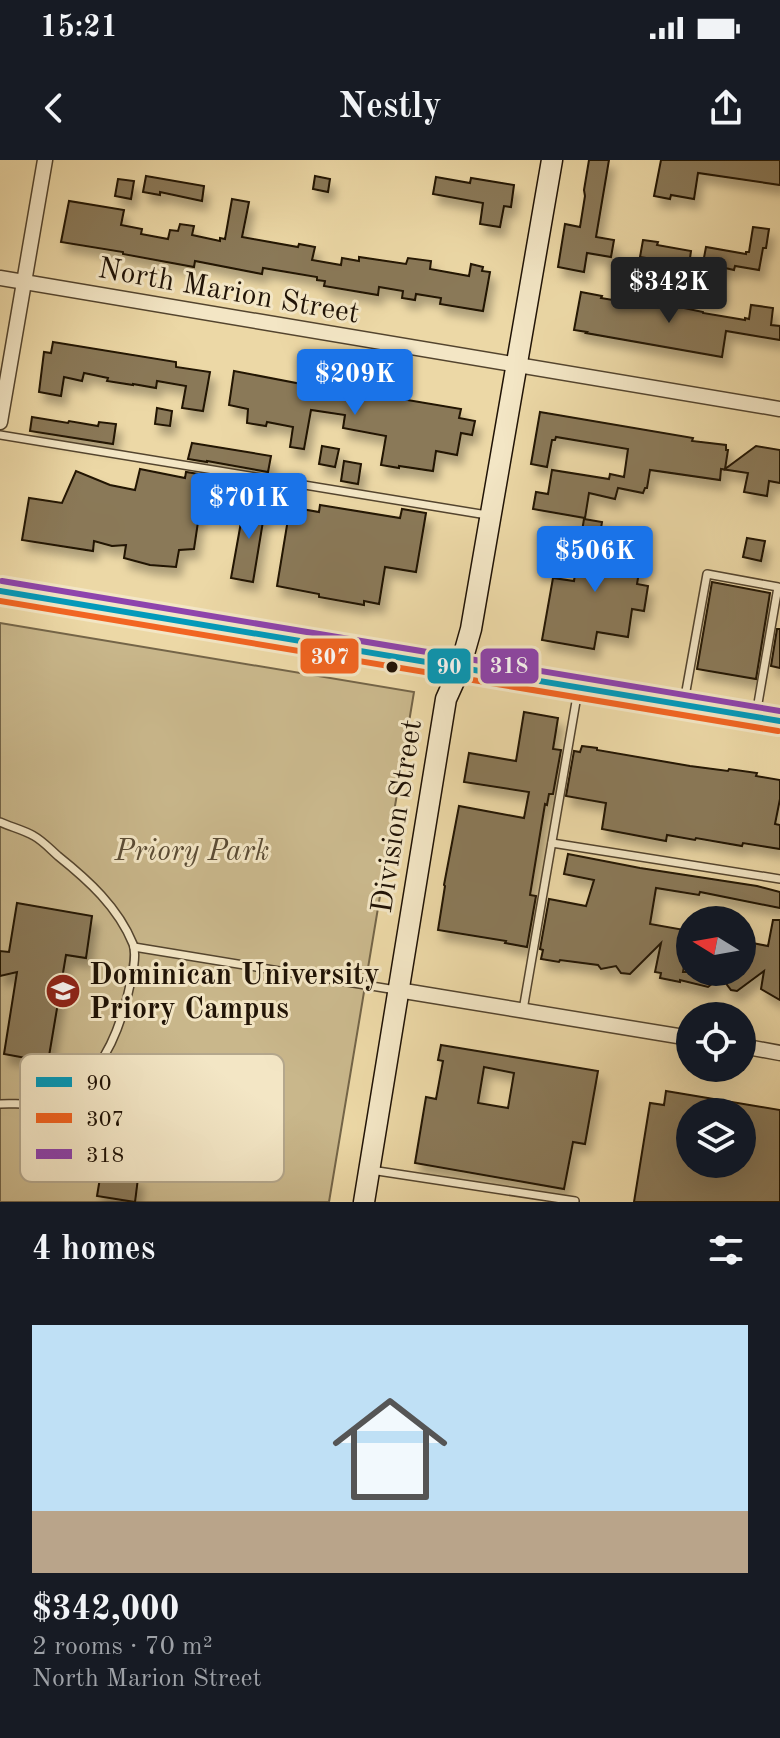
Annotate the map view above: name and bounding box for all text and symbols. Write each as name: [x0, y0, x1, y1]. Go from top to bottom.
text: 15:21: [40, 13, 118, 43]
icon: back: [32, 86, 76, 130]
icon: share: [704, 86, 748, 130]
text: Nestly: [338, 90, 442, 126]
street label: North Marion Street: [96, 254, 362, 330]
pin: $342K: [613, 257, 725, 325]
text: $342K: [629, 270, 709, 296]
pin: $209K: [299, 349, 411, 417]
text: $209K: [315, 362, 395, 388]
pin: $701K: [193, 473, 305, 541]
text: $701K: [209, 486, 289, 512]
pin: $506K: [539, 526, 651, 594]
text: $506K: [555, 539, 635, 565]
line badge: 307: [299, 637, 360, 675]
text: 307: [311, 647, 349, 669]
line badge: 90: [426, 647, 472, 685]
line badge: 318: [479, 647, 540, 685]
text: 318: [490, 656, 528, 678]
text: 90: [436, 657, 462, 679]
unlabelled marker: [384, 659, 400, 675]
street label: Division Street: [368, 717, 428, 915]
park label: Priory Park: [113, 837, 270, 867]
north arrow: [676, 906, 756, 986]
map controls: [676, 906, 756, 1178]
place label: Dominican University Priory Campus: [89, 961, 380, 1025]
school or university icon: Dominican University Priory Campus: [44, 972, 82, 1010]
button: locate: [676, 1002, 756, 1082]
legend: [20, 1054, 284, 1182]
text: 90: [86, 1073, 112, 1095]
button: layers: [676, 1098, 756, 1178]
text: 307: [86, 1109, 124, 1131]
text: 318: [86, 1145, 124, 1167]
icon: filters: [704, 1228, 748, 1272]
text: 4 homes: [32, 1233, 155, 1267]
icon: home: [318, 1377, 462, 1521]
text: $342,000: [32, 1593, 180, 1627]
text: 2 rooms · 70 m²: [32, 1634, 213, 1660]
text: North Marion Street: [32, 1666, 262, 1692]

